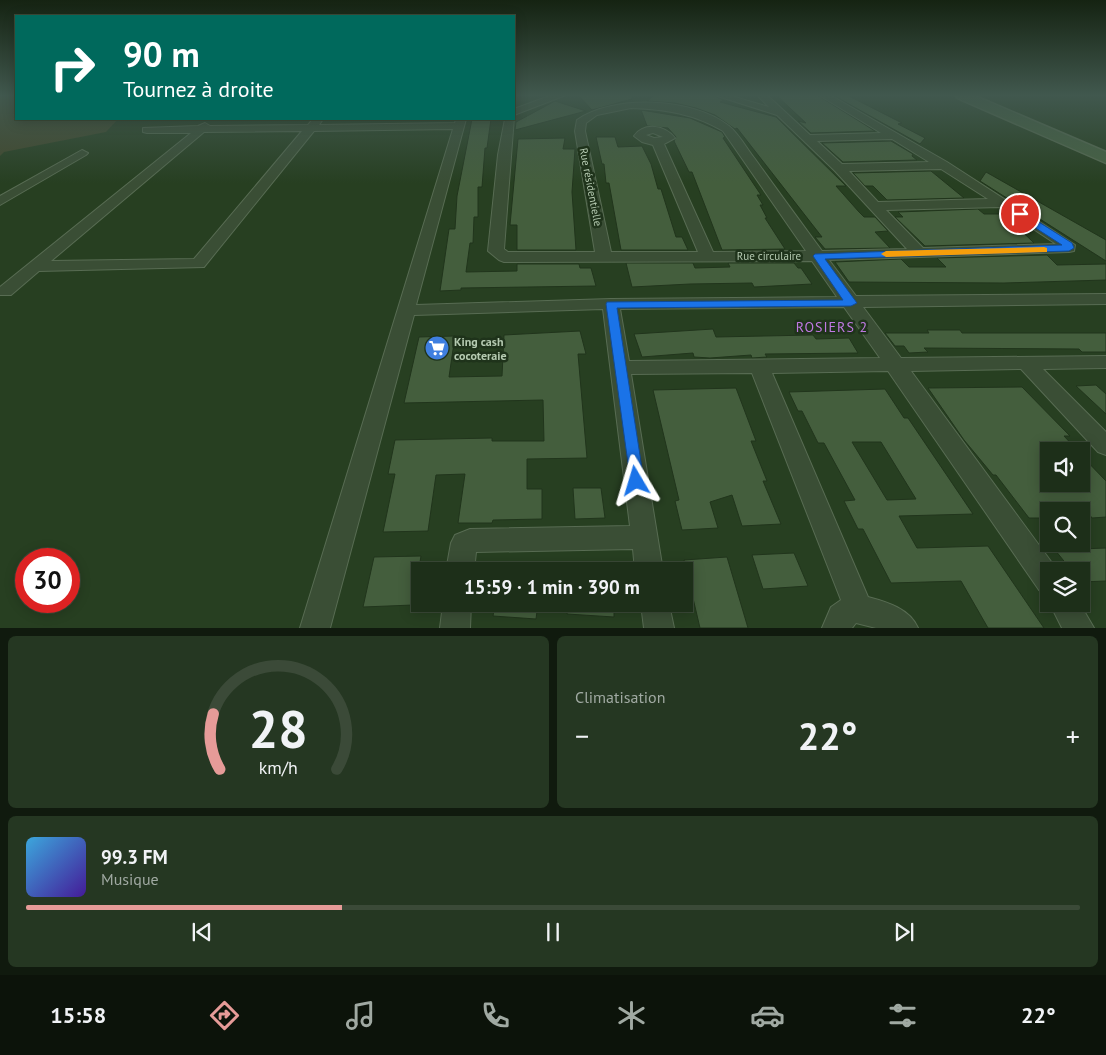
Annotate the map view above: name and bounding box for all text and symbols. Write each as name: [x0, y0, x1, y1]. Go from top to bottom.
text: 90 m: [123, 31, 200, 77]
icon: right: [40, 35, 105, 100]
text: Tournez à droite: [123, 75, 274, 103]
street label: Rue résidentielle: [577, 147, 606, 228]
pin: [999, 193, 1041, 235]
icon: arrive: [1006, 200, 1034, 228]
street label: Rue circulaire: [737, 249, 802, 263]
district label: ROSIERS 2: [796, 318, 868, 336]
place label: King cash cocoteraie: [454, 334, 507, 363]
supermarket icon: King cash cocoteraie: [424, 335, 450, 361]
map controls: [1040, 442, 1090, 612]
button: sound: [1040, 442, 1090, 492]
position arrow: [609, 454, 661, 506]
button: search: [1040, 502, 1090, 552]
speed limit sign: 30: [15, 548, 80, 613]
button: layers: [1040, 562, 1090, 612]
text: 15:59 · 1 min · 390 m: [464, 575, 640, 599]
text: Climatisation: [575, 687, 665, 707]
text: 28: [249, 695, 308, 762]
text: 22°: [798, 711, 857, 760]
text: −: [575, 717, 589, 754]
text: +: [1066, 717, 1080, 754]
text: km/h: [259, 756, 298, 779]
text: 99.3 FM: [101, 845, 168, 869]
text: Musique: [101, 869, 159, 889]
icon: previous: [188, 918, 216, 946]
icon: pause: [539, 918, 567, 946]
icon: next: [890, 918, 918, 946]
icon: directions: [207, 998, 242, 1033]
icon: music: [343, 998, 378, 1033]
icon: phone: [478, 998, 513, 1033]
icon: climate: [614, 998, 649, 1033]
icon: car: [750, 998, 785, 1033]
icon: filters: [885, 998, 920, 1033]
text: 15:58: [50, 1001, 106, 1029]
text: 22°: [1021, 1001, 1056, 1029]

